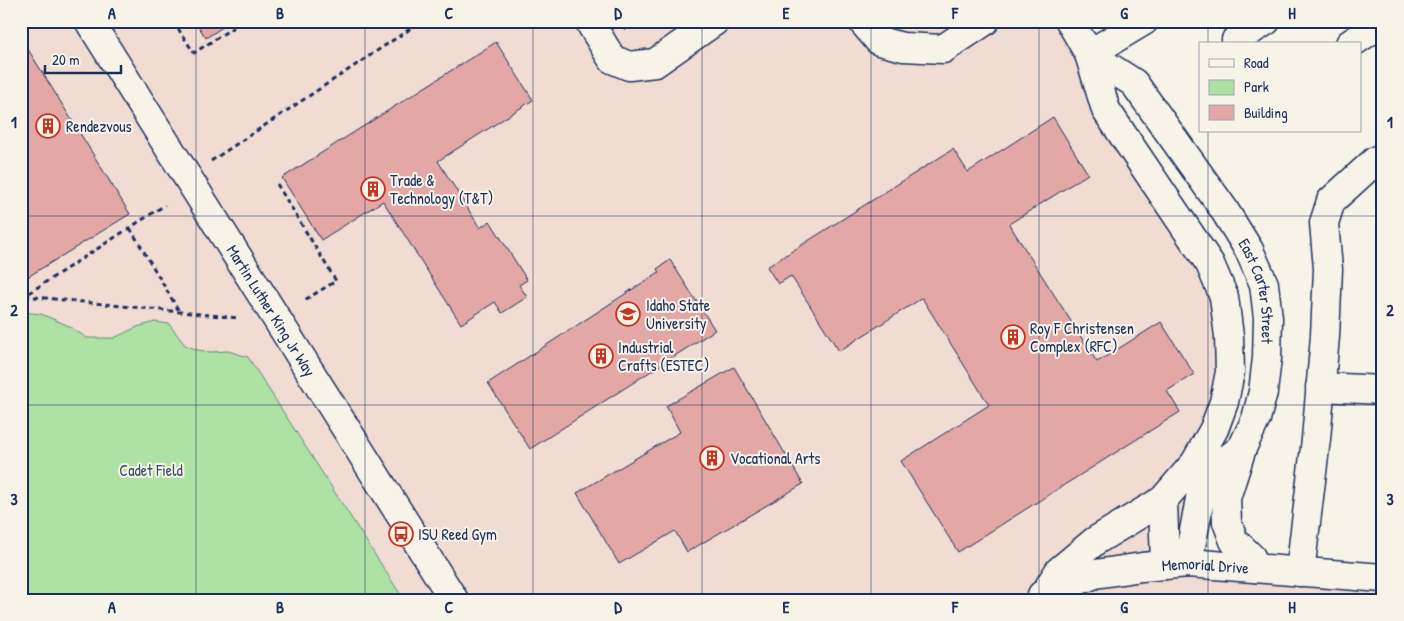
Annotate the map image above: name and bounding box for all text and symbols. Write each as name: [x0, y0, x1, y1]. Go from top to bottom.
text: A: [108, 2, 116, 24]
text: B: [276, 2, 284, 24]
text: C: [445, 2, 454, 24]
text: D: [614, 2, 622, 24]
text: E: [782, 2, 790, 24]
text: F: [951, 2, 959, 24]
text: G: [1120, 2, 1128, 24]
text: H: [1288, 2, 1296, 24]
scale bar: [45, 42, 121, 74]
legend: [1199, 42, 1362, 132]
text: 20 m: [52, 49, 79, 70]
text: Road: [1244, 52, 1269, 73]
text: Park: [1244, 76, 1269, 97]
text: Building: [1244, 102, 1288, 123]
text: 1: [11, 111, 17, 133]
text: 1: [1387, 111, 1393, 133]
building icon: Rendezvous: [35, 113, 61, 139]
place label: Rendezvous: [66, 115, 132, 137]
place label: Trade & Technology (T&T): [390, 169, 493, 209]
building icon: Trade & Technology (T&T): [360, 176, 386, 202]
street label: East Carter Street: [1233, 234, 1279, 344]
street label: Martin Luther King Jr Way: [222, 240, 321, 380]
place label: Idaho State University: [646, 294, 711, 334]
text: 2: [10, 299, 18, 321]
text: 2: [1386, 299, 1394, 321]
school or university icon: Idaho State University: [615, 301, 641, 327]
place label: Roy F Christensen Complex (RFC): [1030, 317, 1134, 357]
building icon: Roy F Christensen Complex (RFC): [1000, 324, 1026, 350]
place label: Industrial Crafts (ESTEC): [618, 336, 709, 376]
building icon: Industrial Crafts (ESTEC): [588, 343, 614, 369]
building icon: Vocational Arts: [699, 445, 725, 471]
place label: Vocational Arts: [730, 447, 821, 469]
park label: Cadet Field: [119, 459, 183, 481]
text: 3: [10, 488, 18, 510]
text: 3: [1386, 488, 1394, 510]
bus stop icon: ISU Reed Gym: [388, 521, 414, 547]
place label: ISU Reed Gym: [418, 523, 497, 545]
street label: Memorial Drive: [1161, 552, 1250, 579]
text: A: [108, 596, 116, 618]
text: B: [276, 596, 284, 618]
text: C: [445, 596, 454, 618]
text: D: [614, 596, 622, 618]
text: E: [782, 596, 790, 618]
text: F: [951, 596, 959, 618]
text: G: [1120, 596, 1128, 618]
text: H: [1288, 596, 1296, 618]

